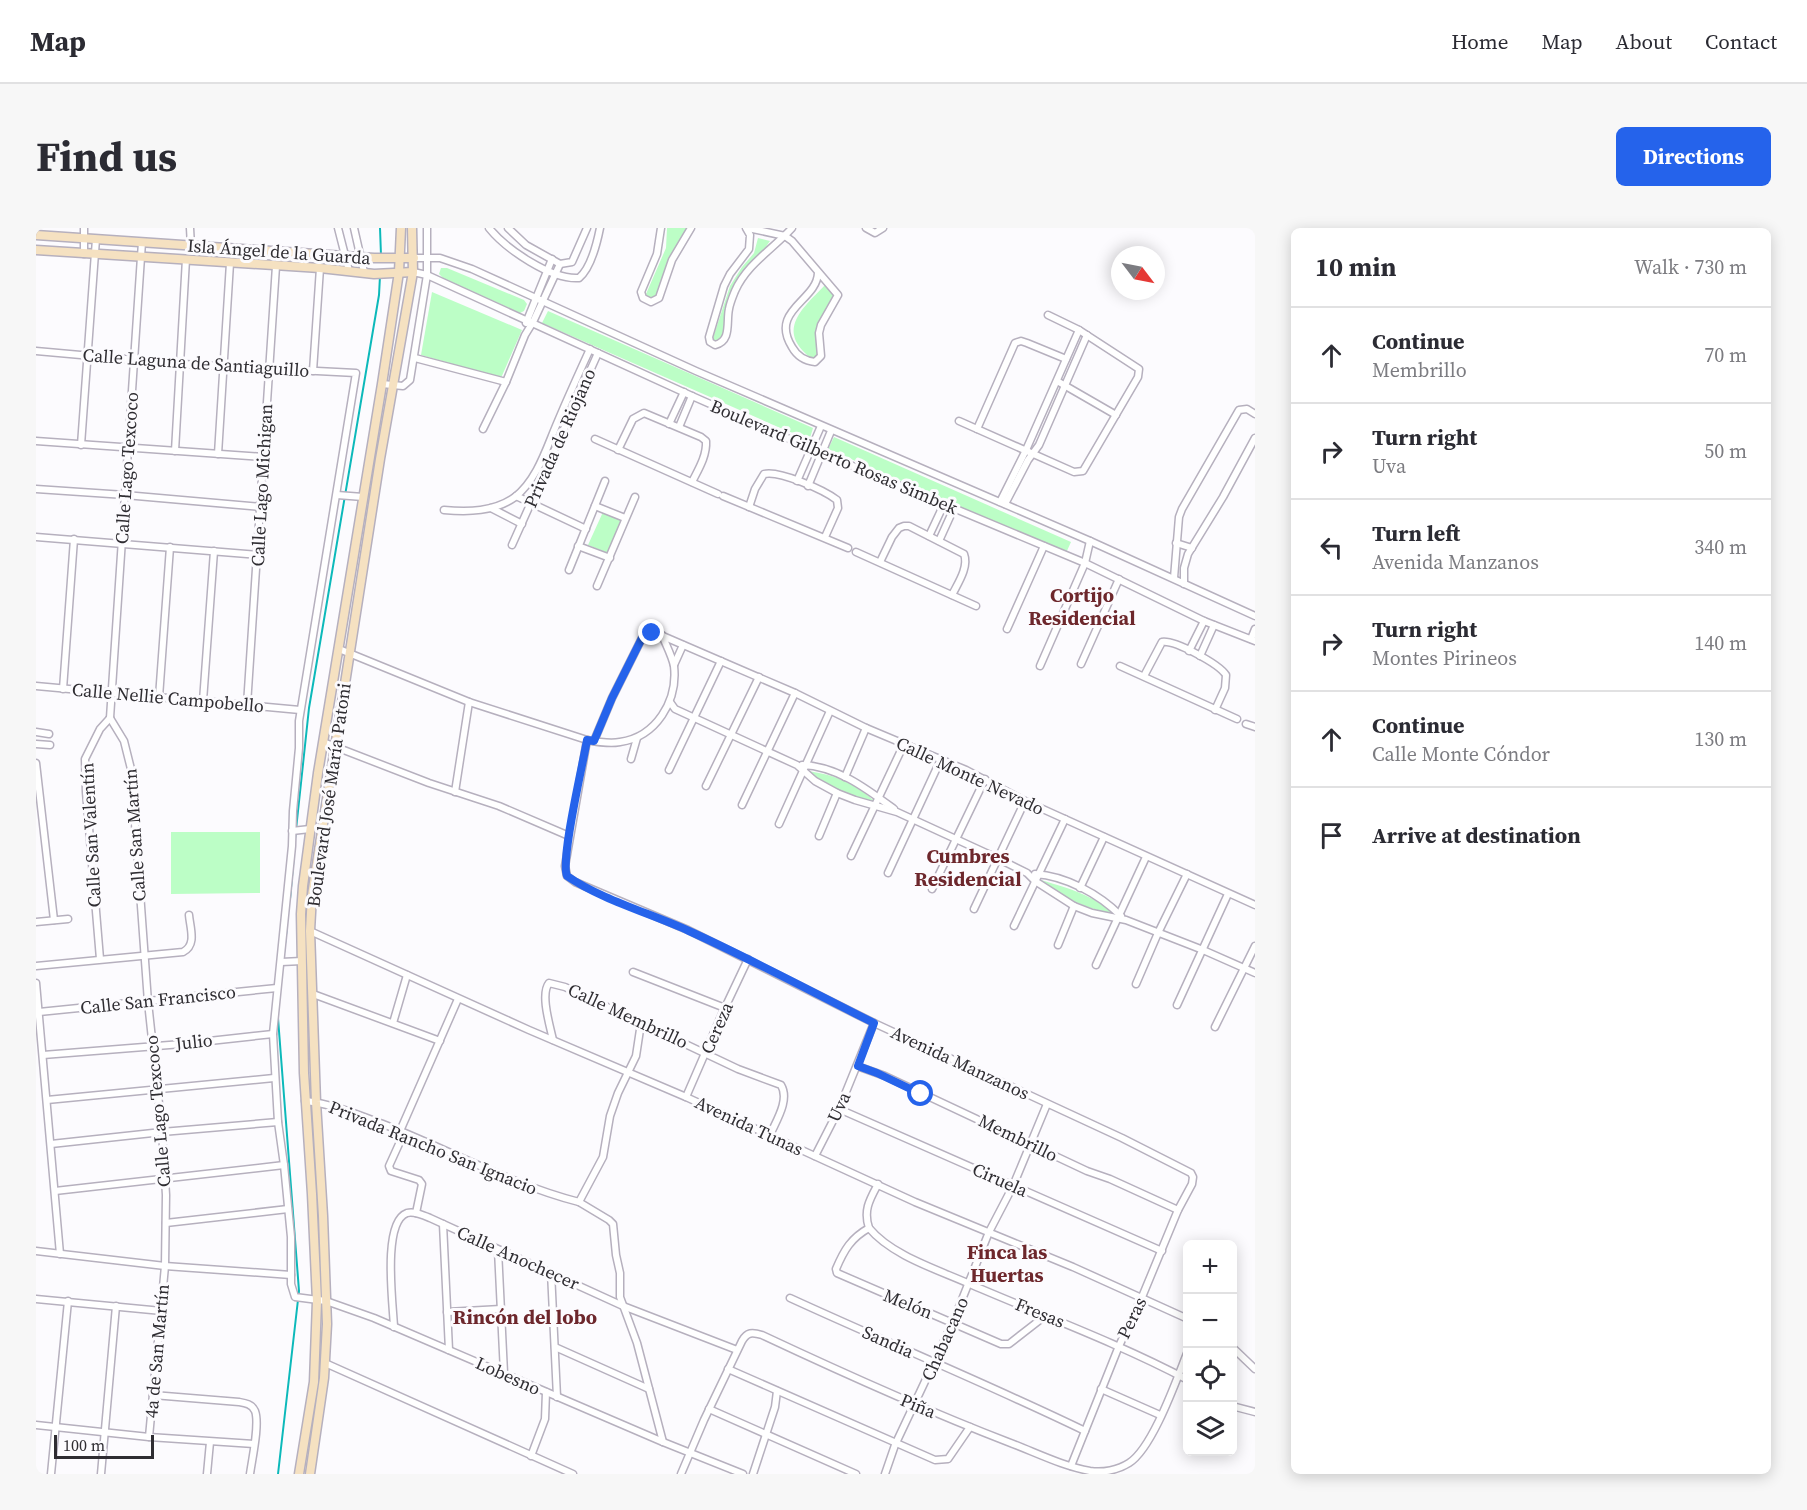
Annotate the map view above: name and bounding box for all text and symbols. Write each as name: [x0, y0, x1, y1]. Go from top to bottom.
text: Map: [30, 22, 86, 60]
text: Home: [1451, 27, 1509, 56]
text: Map: [1542, 27, 1583, 56]
text: About: [1616, 27, 1672, 56]
text: Contact: [1705, 27, 1777, 56]
text: Find us: [36, 127, 177, 185]
button: Directions: [1616, 127, 1771, 186]
street label: Isla Ángel de la Guarda: [187, 233, 372, 270]
north arrow: [1111, 246, 1165, 300]
text: 10 min: [1315, 249, 1397, 285]
text: Walk · 730 m: [1634, 253, 1747, 281]
text: Continue: [1372, 326, 1465, 356]
icon: ahead: [1315, 339, 1348, 372]
text: 70 m: [1704, 341, 1747, 369]
street label: Calle Laguna de Santiaguillo: [82, 342, 310, 383]
text: Membrillo: [1372, 356, 1467, 384]
street label: Privada de Riojano: [518, 364, 601, 511]
street label: Calle Lago Texcoco: [109, 391, 144, 545]
street label: Boulevard Gilberto Rosas Simbek: [707, 393, 962, 520]
street label: Calle Lago Michigan: [245, 403, 278, 567]
text: Turn right: [1372, 422, 1477, 452]
icon: right: [1315, 435, 1348, 468]
text: 50 m: [1704, 437, 1747, 465]
text: Uva: [1372, 452, 1406, 480]
text: Turn left: [1372, 518, 1460, 548]
icon: left: [1315, 531, 1348, 564]
text: 340 m: [1694, 533, 1747, 561]
text: Avenida Manzanos: [1372, 548, 1539, 576]
district label: Cortijo Residencial: [1028, 581, 1136, 632]
text: Turn right: [1372, 614, 1477, 644]
route end: [638, 619, 664, 645]
icon: right: [1315, 627, 1348, 660]
text: 140 m: [1694, 629, 1747, 657]
text: Montes Pirineos: [1372, 644, 1517, 672]
street label: Calle Nellie Campobello: [71, 677, 265, 718]
street label: Boulevard José María Patoni: [300, 681, 357, 909]
text: Continue: [1372, 710, 1465, 740]
icon: ahead: [1315, 723, 1348, 756]
text: 130 m: [1694, 725, 1747, 753]
street label: Calle Monte Nevado: [892, 730, 1048, 821]
text: Calle Monte Cóndor: [1372, 740, 1550, 768]
street label: Calle San Valentín: [74, 762, 107, 908]
street label: Calle San Martín: [117, 768, 152, 902]
icon: arrive: [1315, 819, 1348, 852]
text: Arrive at destination: [1372, 820, 1581, 850]
district label: Cumbres Residencial: [914, 842, 1022, 893]
street label: Calle Membrillo: [564, 977, 692, 1054]
street label: Calle San Francisco: [79, 979, 237, 1020]
street label: Cereza: [694, 997, 739, 1058]
street label: Avenida Manzanos: [887, 1019, 1034, 1106]
street label: Julio: [173, 1027, 214, 1056]
street label: Calle Lago Texcoco: [138, 1034, 177, 1188]
route start: [907, 1080, 933, 1106]
street label: Uva: [821, 1087, 857, 1126]
street label: Avenida Tunas: [691, 1090, 808, 1162]
street label: Privada Rancho San Ignacio: [325, 1094, 541, 1201]
street label: Membrillo: [974, 1108, 1062, 1168]
street label: Ciruela: [969, 1156, 1033, 1203]
street label: Calle Anochecer: [453, 1219, 584, 1296]
district label: Finca las Huertas: [967, 1238, 1047, 1289]
map controls: [1183, 1240, 1237, 1456]
button: +: [1183, 1240, 1237, 1294]
street label: Melón: [880, 1282, 937, 1325]
street label: 4a de San Martín: [138, 1283, 175, 1419]
street label: Fresas: [1012, 1291, 1069, 1334]
street label: Peras: [1111, 1292, 1152, 1343]
street label: Chabacano: [915, 1293, 974, 1385]
button: −: [1183, 1294, 1237, 1348]
district label: Rincón del lobo: [453, 1303, 597, 1331]
street label: Sandia: [858, 1319, 919, 1364]
button: locate: [1183, 1348, 1237, 1402]
street label: Lobesno: [472, 1350, 545, 1401]
street label: Piña: [897, 1387, 941, 1424]
button: layers: [1183, 1402, 1237, 1456]
scale bar: [54, 1432, 154, 1460]
text: 100 m: [63, 1434, 105, 1456]

